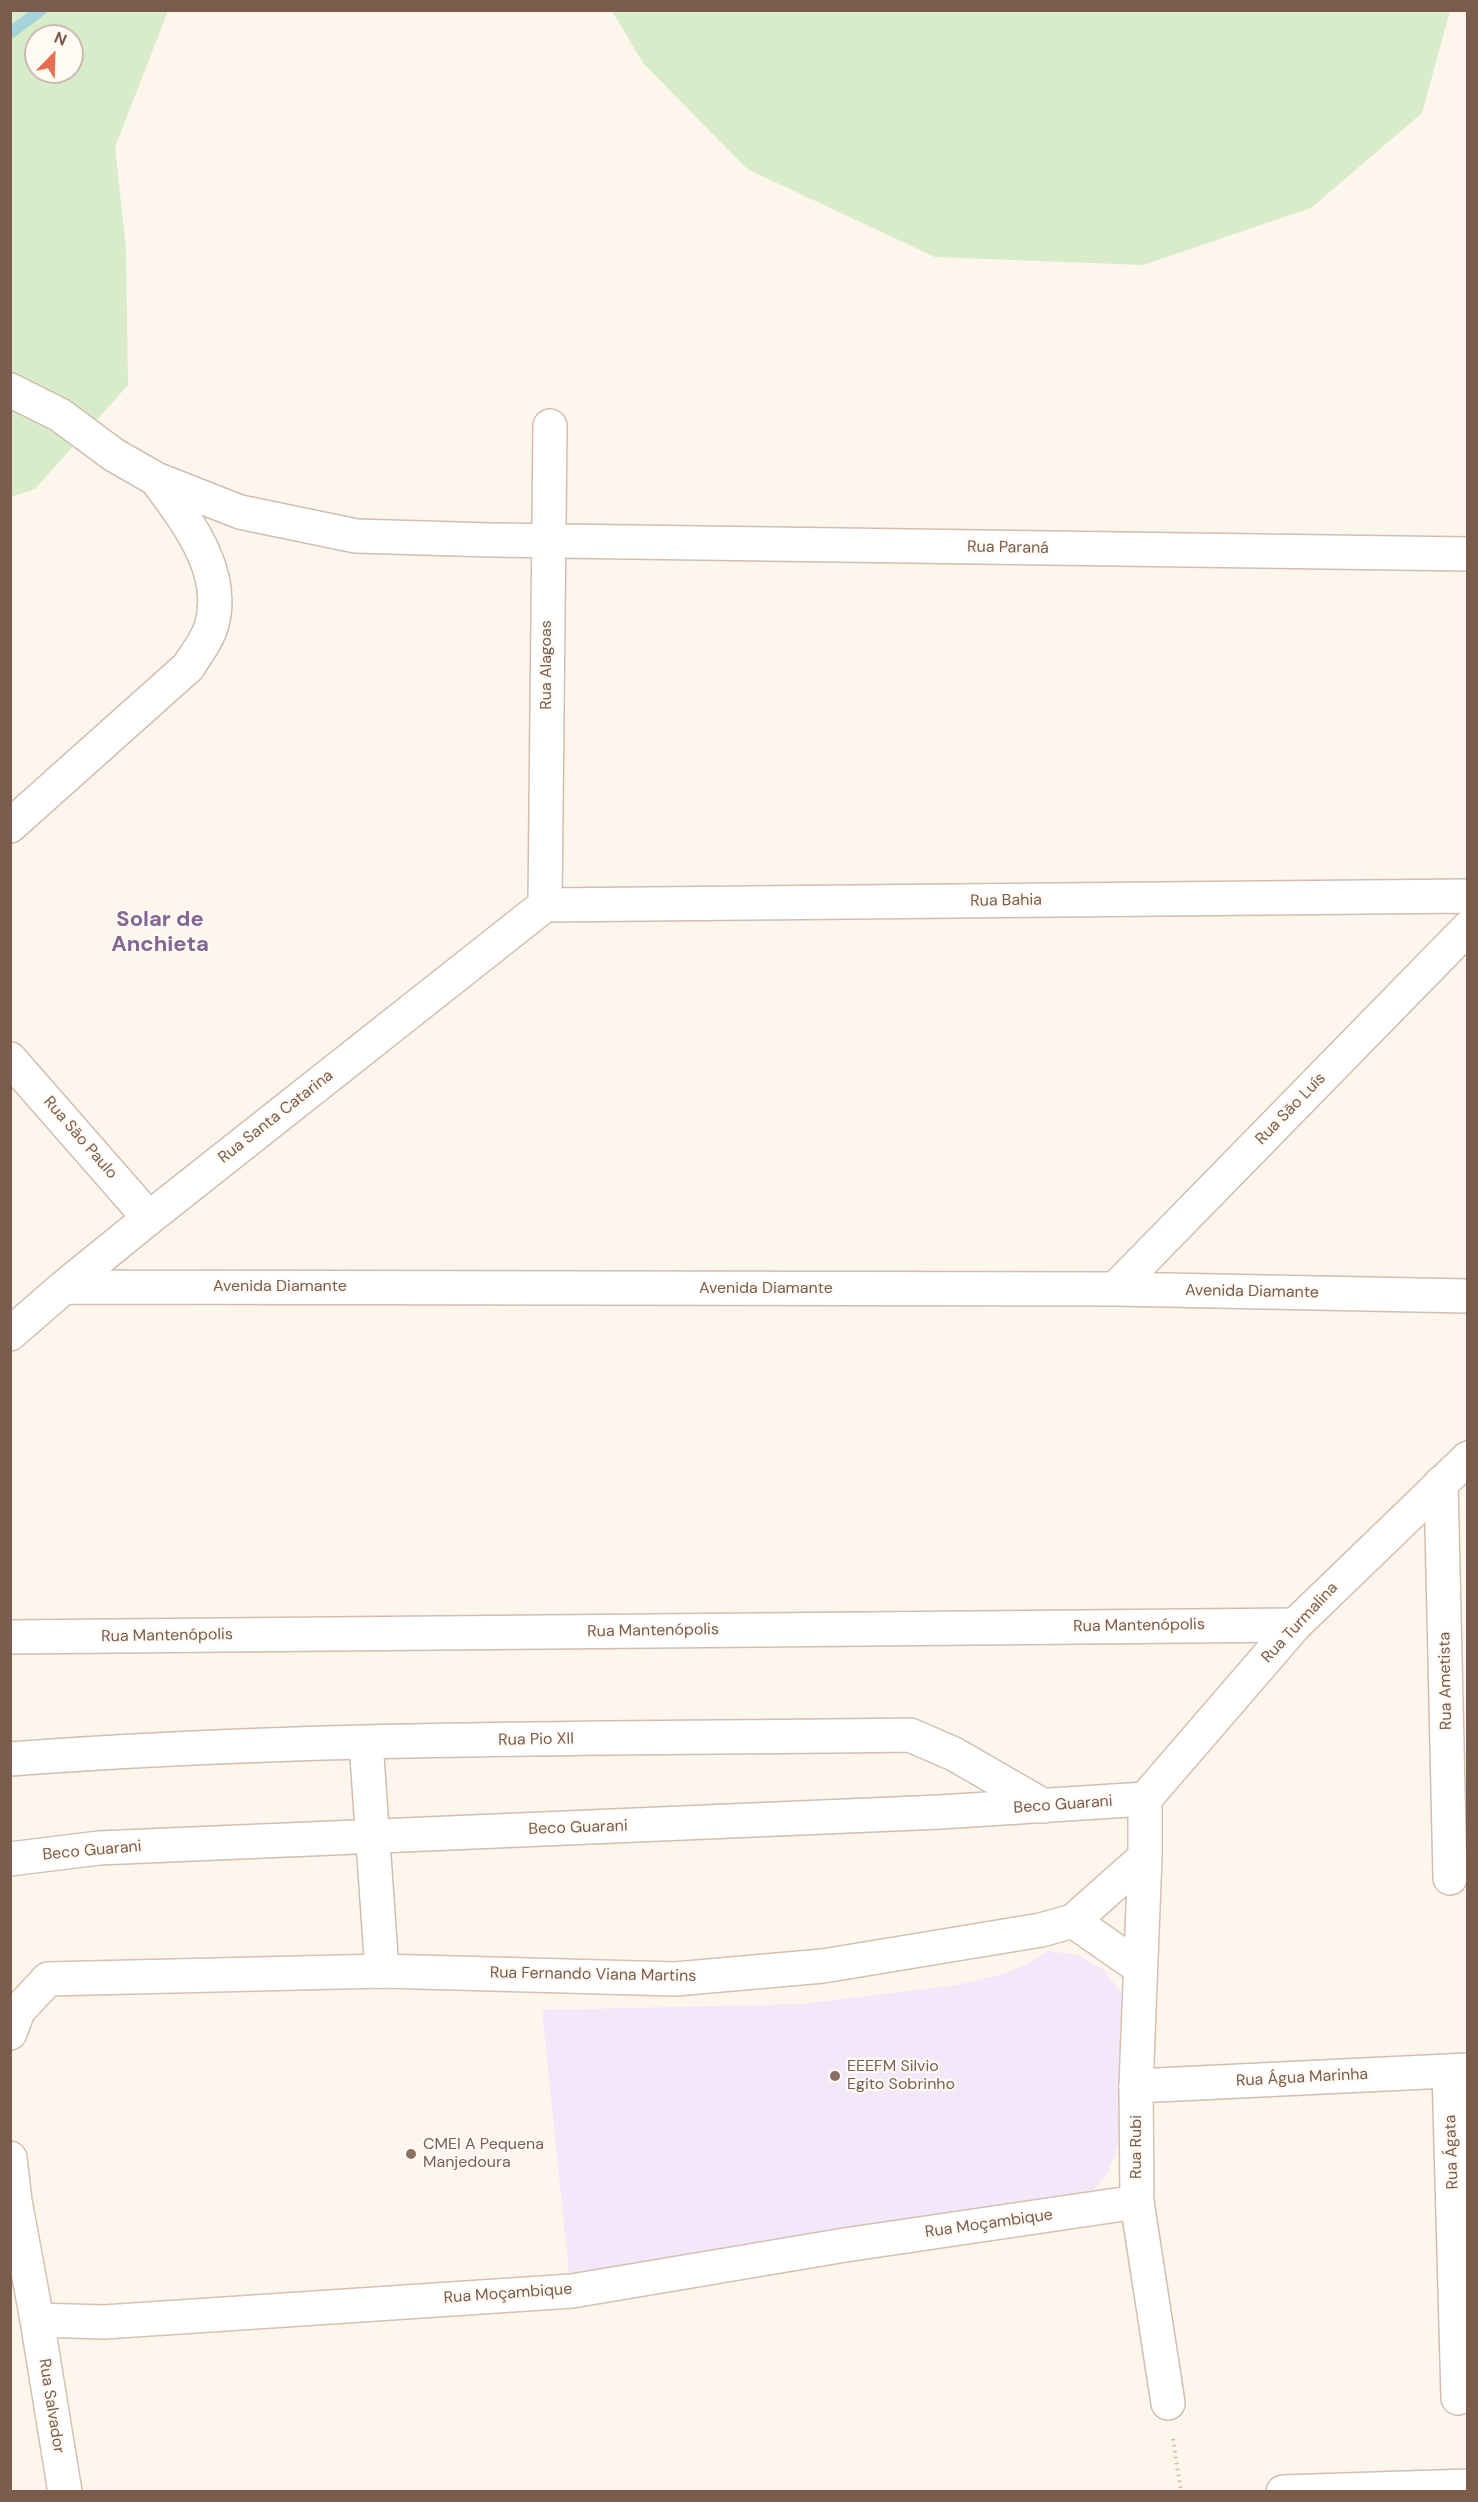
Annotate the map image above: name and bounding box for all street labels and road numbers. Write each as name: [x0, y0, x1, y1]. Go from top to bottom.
street label: Rua Paraná: [967, 538, 1049, 558]
street label: Rua Alagoas: [537, 620, 557, 710]
street label: Rua Bahia: [970, 891, 1042, 911]
street label: Rua Santa Catarina: [215, 1066, 337, 1168]
street label: Rua São Luís: [1252, 1069, 1330, 1149]
street label: Rua São Paulo: [39, 1093, 121, 1183]
street label: Avenida Diamante: [213, 1277, 347, 1297]
street label: Avenida Diamante: [699, 1279, 833, 1299]
street label: Avenida Diamante: [1185, 1281, 1319, 1303]
street label: Rua Turmalina: [1258, 1579, 1342, 1667]
street label: Rua Mantenópolis: [1073, 1615, 1205, 1637]
street label: Rua Mantenópolis: [587, 1620, 719, 1642]
street label: Rua Mantenópolis: [101, 1625, 233, 1647]
street label: Rua Ametista: [1436, 1632, 1456, 1730]
street label: Rua Pio XII: [498, 1730, 574, 1750]
street label: Beco Guarani: [1013, 1792, 1113, 1818]
street label: Beco Guarani: [528, 1817, 628, 1839]
street label: Beco Guarani: [42, 1837, 142, 1865]
street label: Rua Fernando Viana Martins: [490, 1964, 696, 1986]
street label: Rua Água Marinha: [1235, 2065, 1369, 2091]
street label: Rua Ágata: [1441, 2114, 1463, 2190]
street label: Rua Rubi: [1127, 2115, 1147, 2179]
street label: Rua Moçambique: [924, 2206, 1054, 2242]
street label: Rua Moçambique: [443, 2280, 573, 2308]
street label: Rua Salvador: [34, 2357, 68, 2455]

